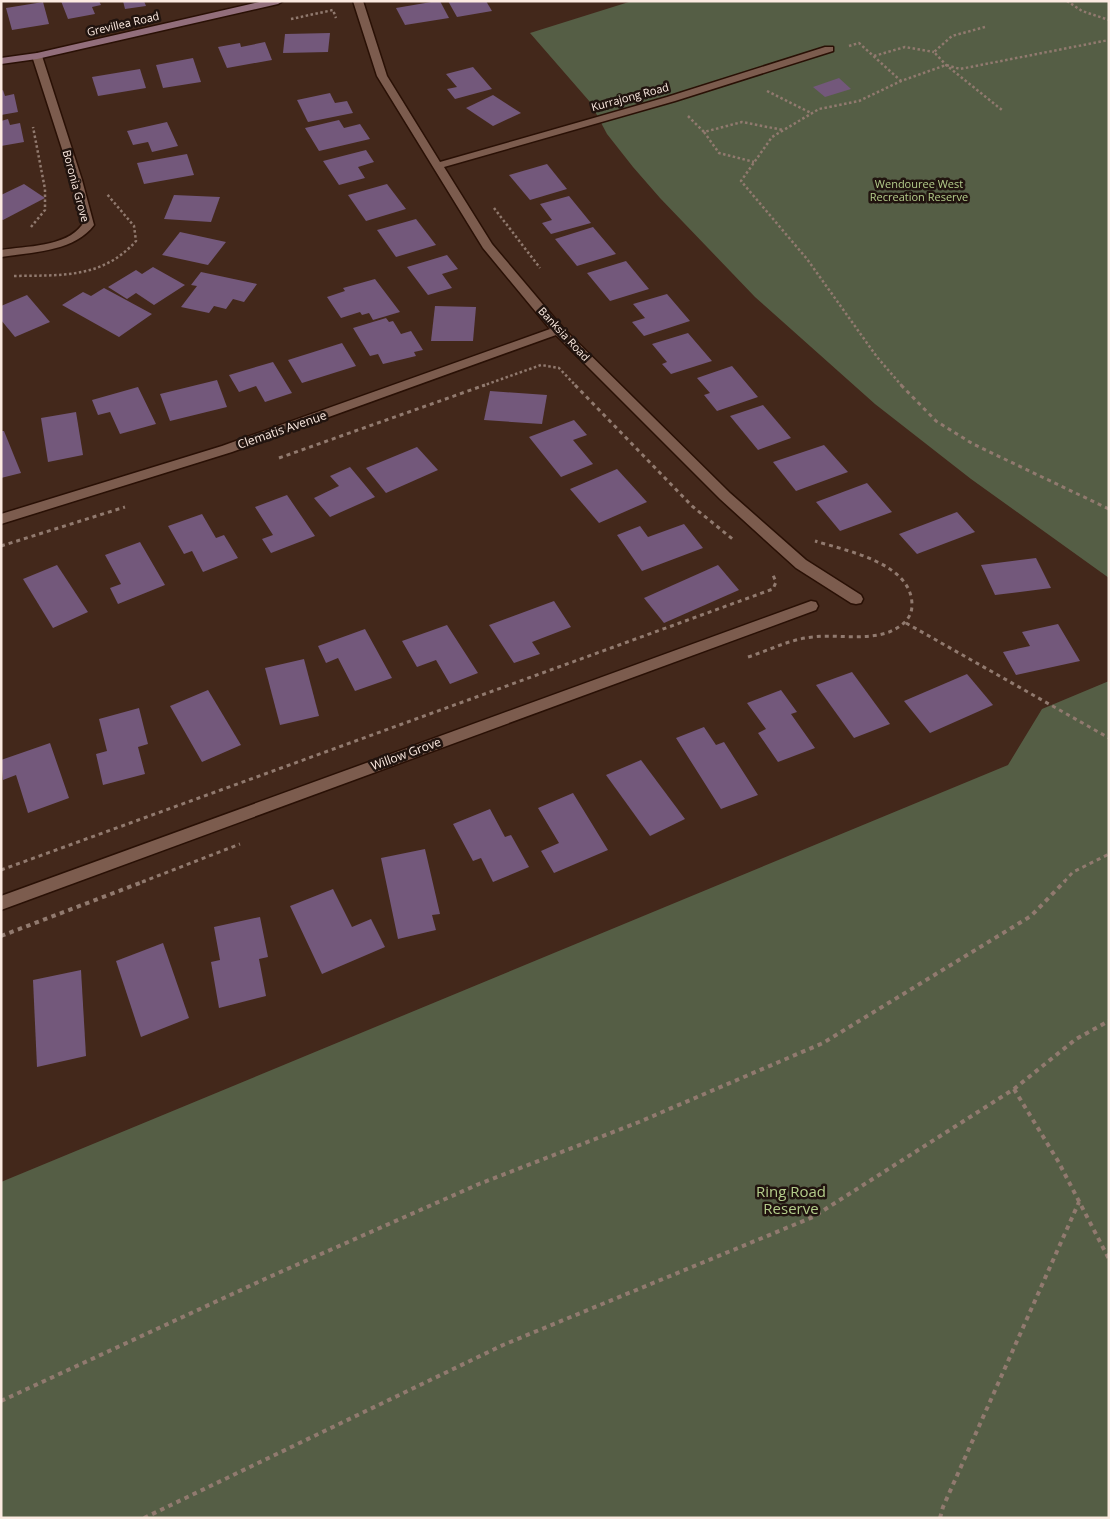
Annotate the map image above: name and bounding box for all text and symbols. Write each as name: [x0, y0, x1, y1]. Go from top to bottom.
street label: Grevillea Road: [85, 8, 161, 39]
street label: Kurrajong Road: [589, 79, 670, 114]
street label: Boronia Grove: [60, 148, 93, 224]
park label: Wendouree West Recreation Reserve: [870, 176, 968, 204]
street label: Banksia Road: [535, 303, 593, 364]
street label: Clematis Avenue: [235, 406, 329, 453]
street label: Willow Grove: [368, 733, 443, 774]
park label: Ring Road Reserve: [756, 1181, 826, 1218]

